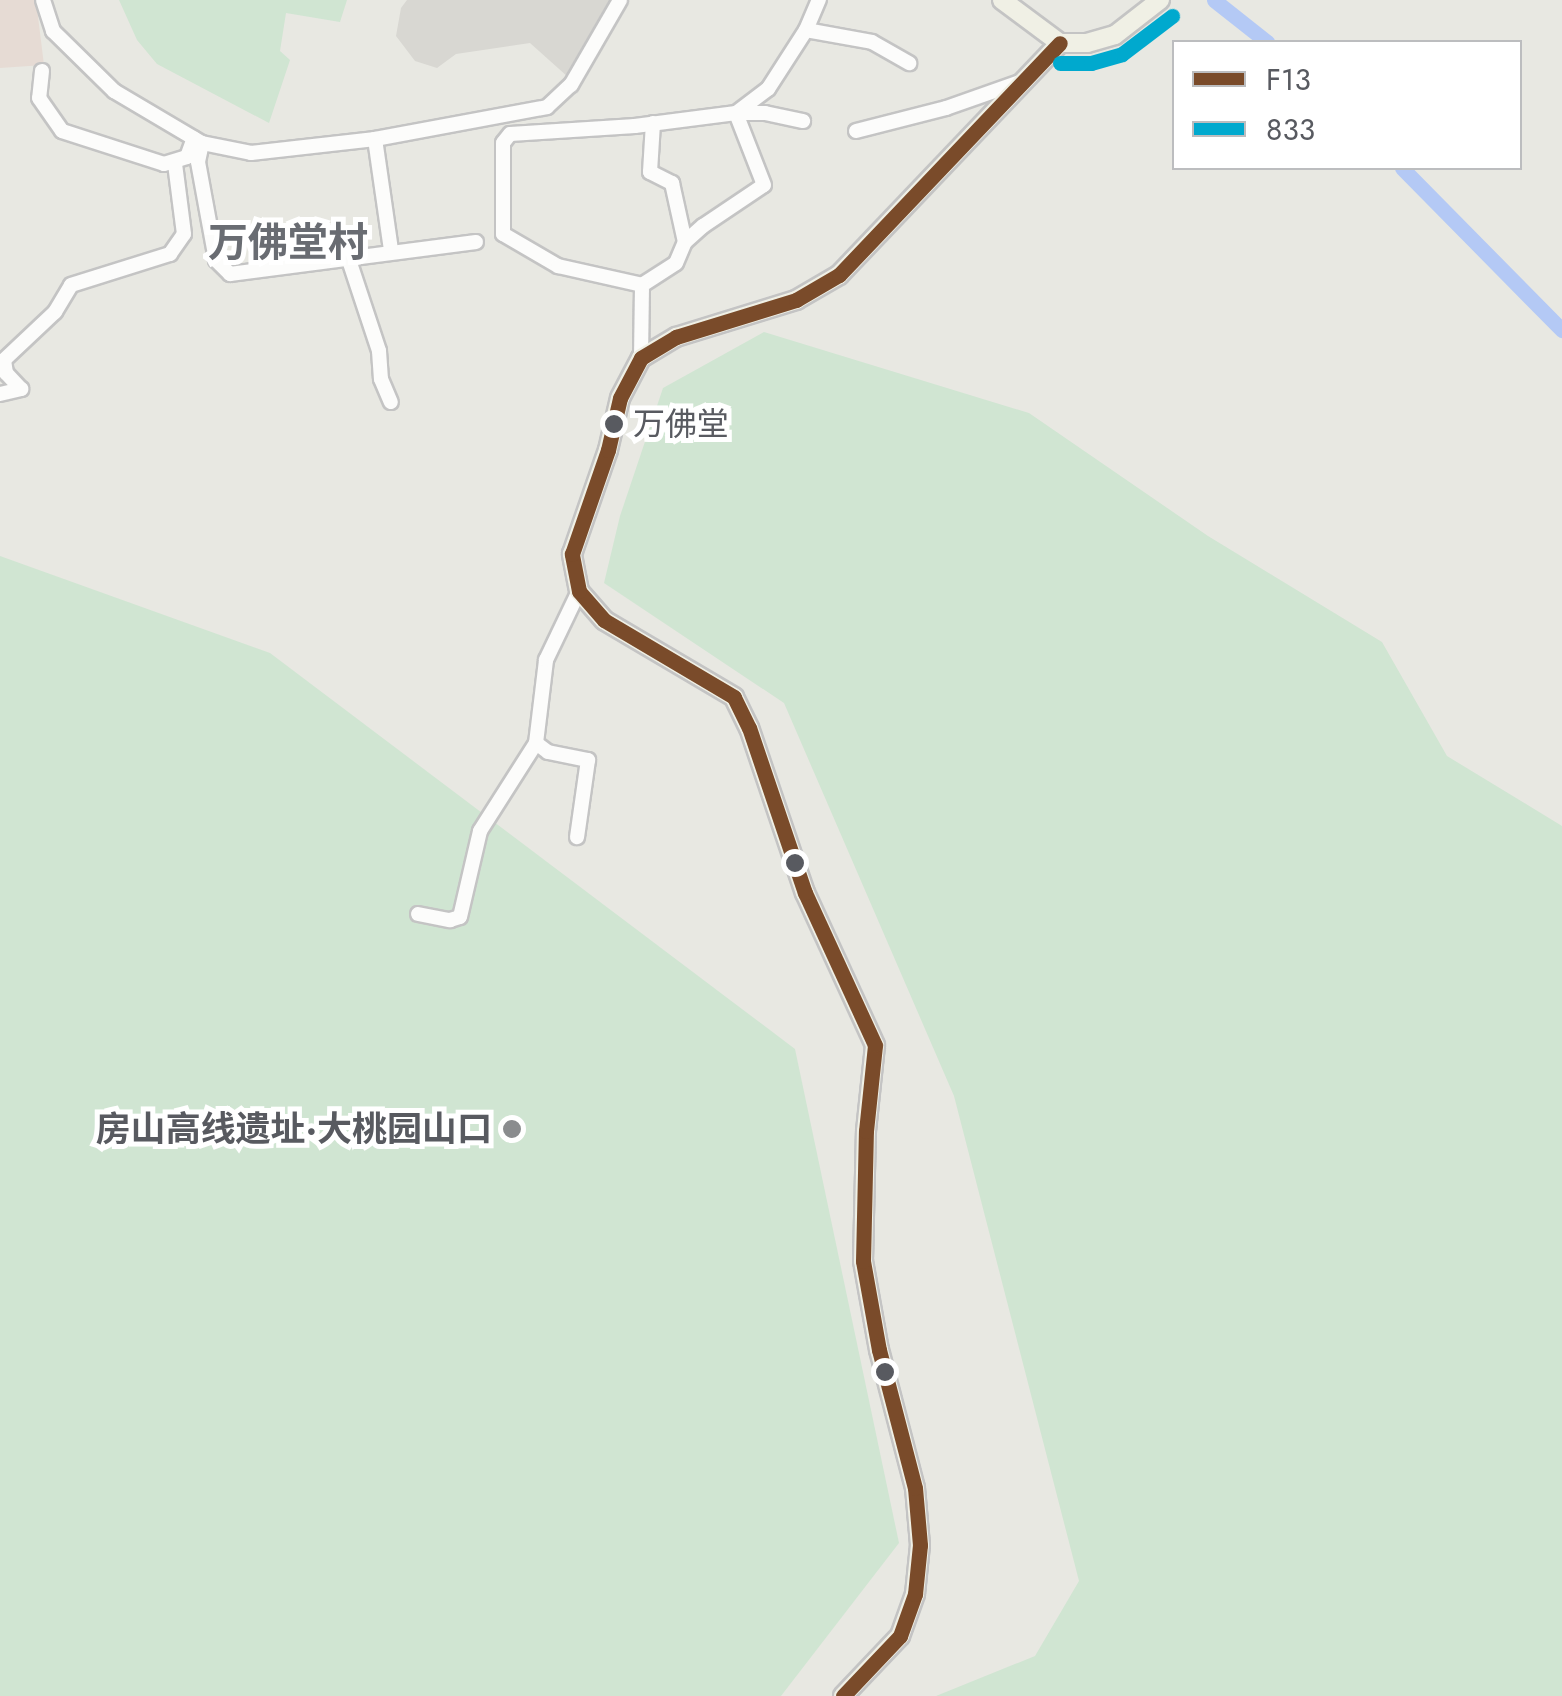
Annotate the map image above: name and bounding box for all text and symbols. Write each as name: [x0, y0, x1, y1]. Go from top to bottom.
legend: [1172, 40, 1522, 170]
text: F13: [1266, 58, 1311, 101]
text: 833: [1266, 108, 1315, 151]
district label: 万佛堂村: [208, 218, 368, 266]
place label: 万佛堂: [633, 405, 729, 443]
marker: 万佛堂: [604, 414, 624, 434]
unlabelled marker: [785, 853, 805, 873]
place label: 房山高线遗址·大桃园山口: [96, 1108, 492, 1150]
marker: 房山高线遗址·大桃园山口: [501, 1118, 523, 1140]
unlabelled marker: [875, 1362, 895, 1382]

